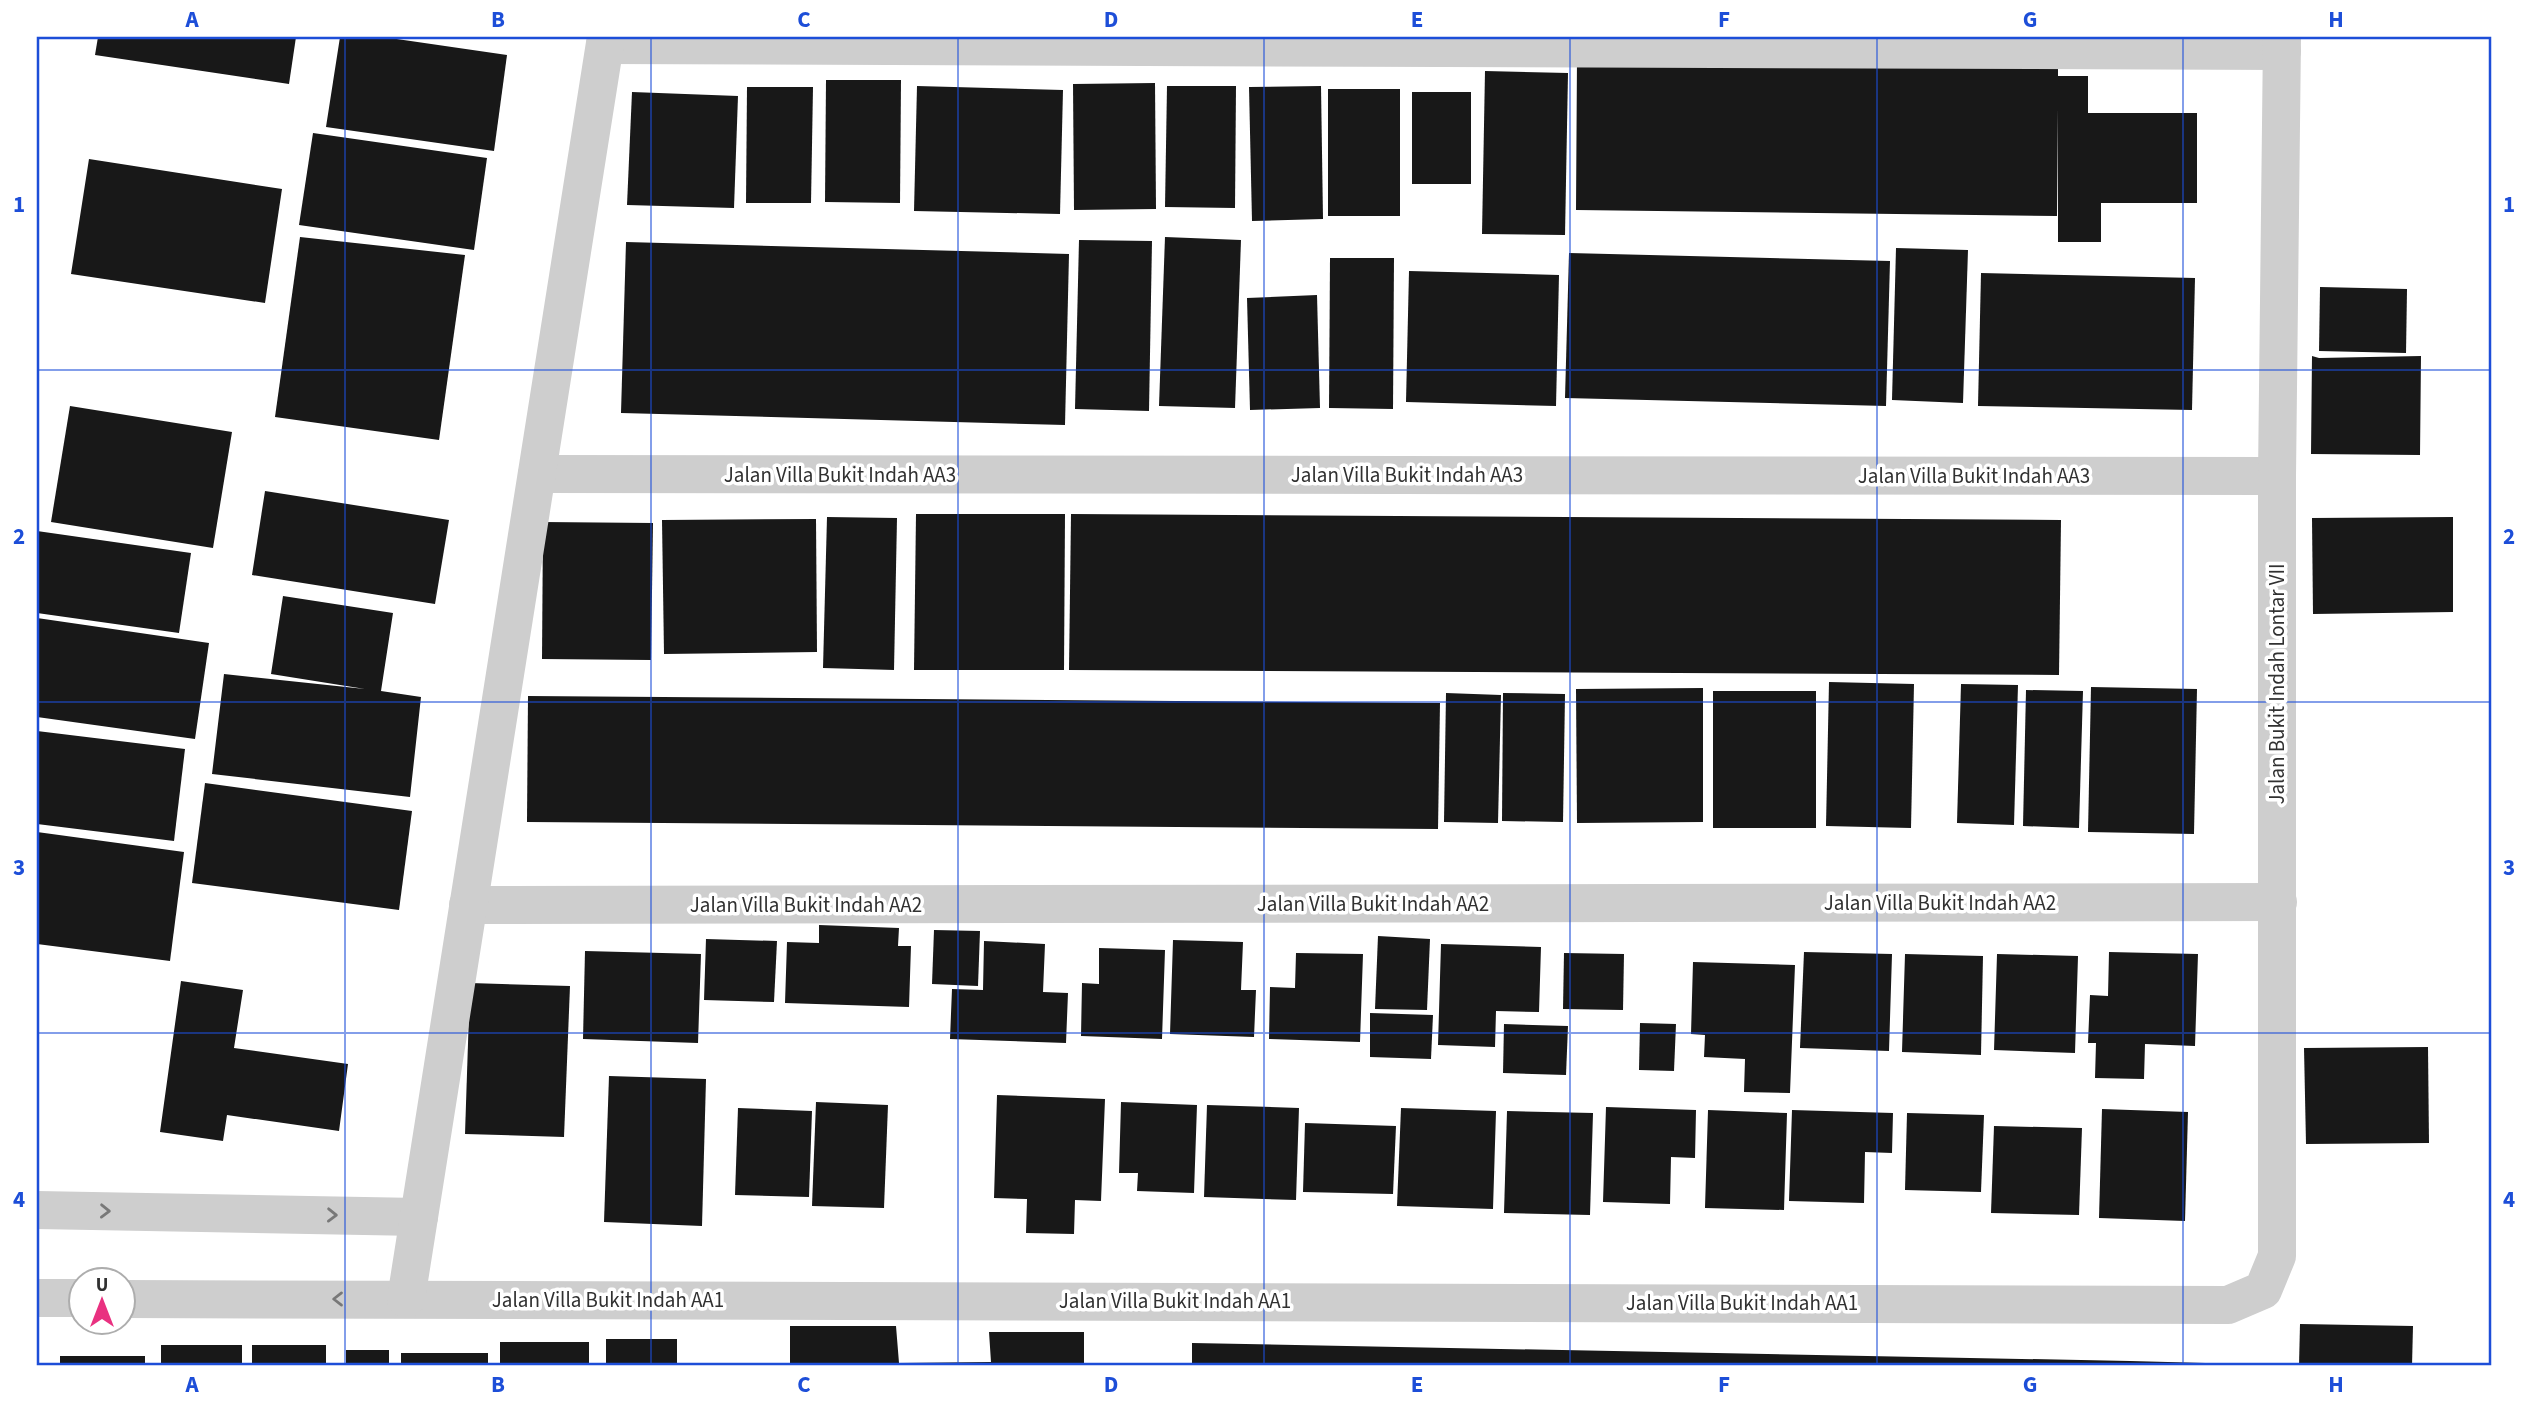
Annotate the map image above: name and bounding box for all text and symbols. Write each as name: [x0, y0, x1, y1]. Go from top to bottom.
text: A: [184, 3, 199, 36]
text: B: [491, 3, 505, 36]
text: C: [797, 3, 811, 36]
text: D: [1104, 3, 1118, 36]
text: E: [1411, 3, 1423, 36]
text: F: [1718, 3, 1730, 36]
text: G: [2023, 3, 2037, 36]
text: H: [2328, 3, 2344, 36]
text: 1: [13, 188, 25, 221]
text: 1: [2503, 188, 2515, 221]
street label: Jalan Villa Bukit Indah AA3: [724, 460, 956, 490]
street label: Jalan Villa Bukit Indah AA3: [1291, 460, 1523, 490]
street label: Jalan Villa Bukit Indah AA3: [1858, 461, 2090, 491]
text: 2: [13, 520, 25, 553]
text: 2: [2503, 520, 2515, 553]
street label: Jalan Bukit Indah Lontar VII: [2262, 563, 2292, 805]
text: 3: [13, 851, 25, 884]
text: 3: [2503, 851, 2515, 884]
street label: Jalan Villa Bukit Indah AA2: [1824, 888, 2056, 918]
street label: Jalan Villa Bukit Indah AA2: [1257, 889, 1489, 919]
street label: Jalan Villa Bukit Indah AA2: [690, 890, 922, 920]
text: 4: [13, 1183, 25, 1216]
text: 4: [2503, 1183, 2515, 1216]
one-way arrow: [100, 1203, 111, 1219]
one-way arrow: [327, 1208, 338, 1223]
north arrow: [66, 1266, 136, 1336]
text: U: [96, 1272, 108, 1299]
street label: Jalan Villa Bukit Indah AA1: [492, 1285, 724, 1315]
street label: Jalan Villa Bukit Indah AA1: [1059, 1286, 1291, 1316]
street label: Jalan Villa Bukit Indah AA1: [1626, 1288, 1858, 1318]
one-way arrow: [332, 1291, 342, 1307]
text: A: [184, 1368, 199, 1401]
text: B: [491, 1368, 505, 1401]
text: C: [797, 1368, 811, 1401]
text: D: [1104, 1368, 1118, 1401]
text: E: [1411, 1368, 1423, 1401]
text: F: [1718, 1368, 1730, 1401]
text: G: [2023, 1368, 2037, 1401]
text: H: [2328, 1368, 2344, 1401]

